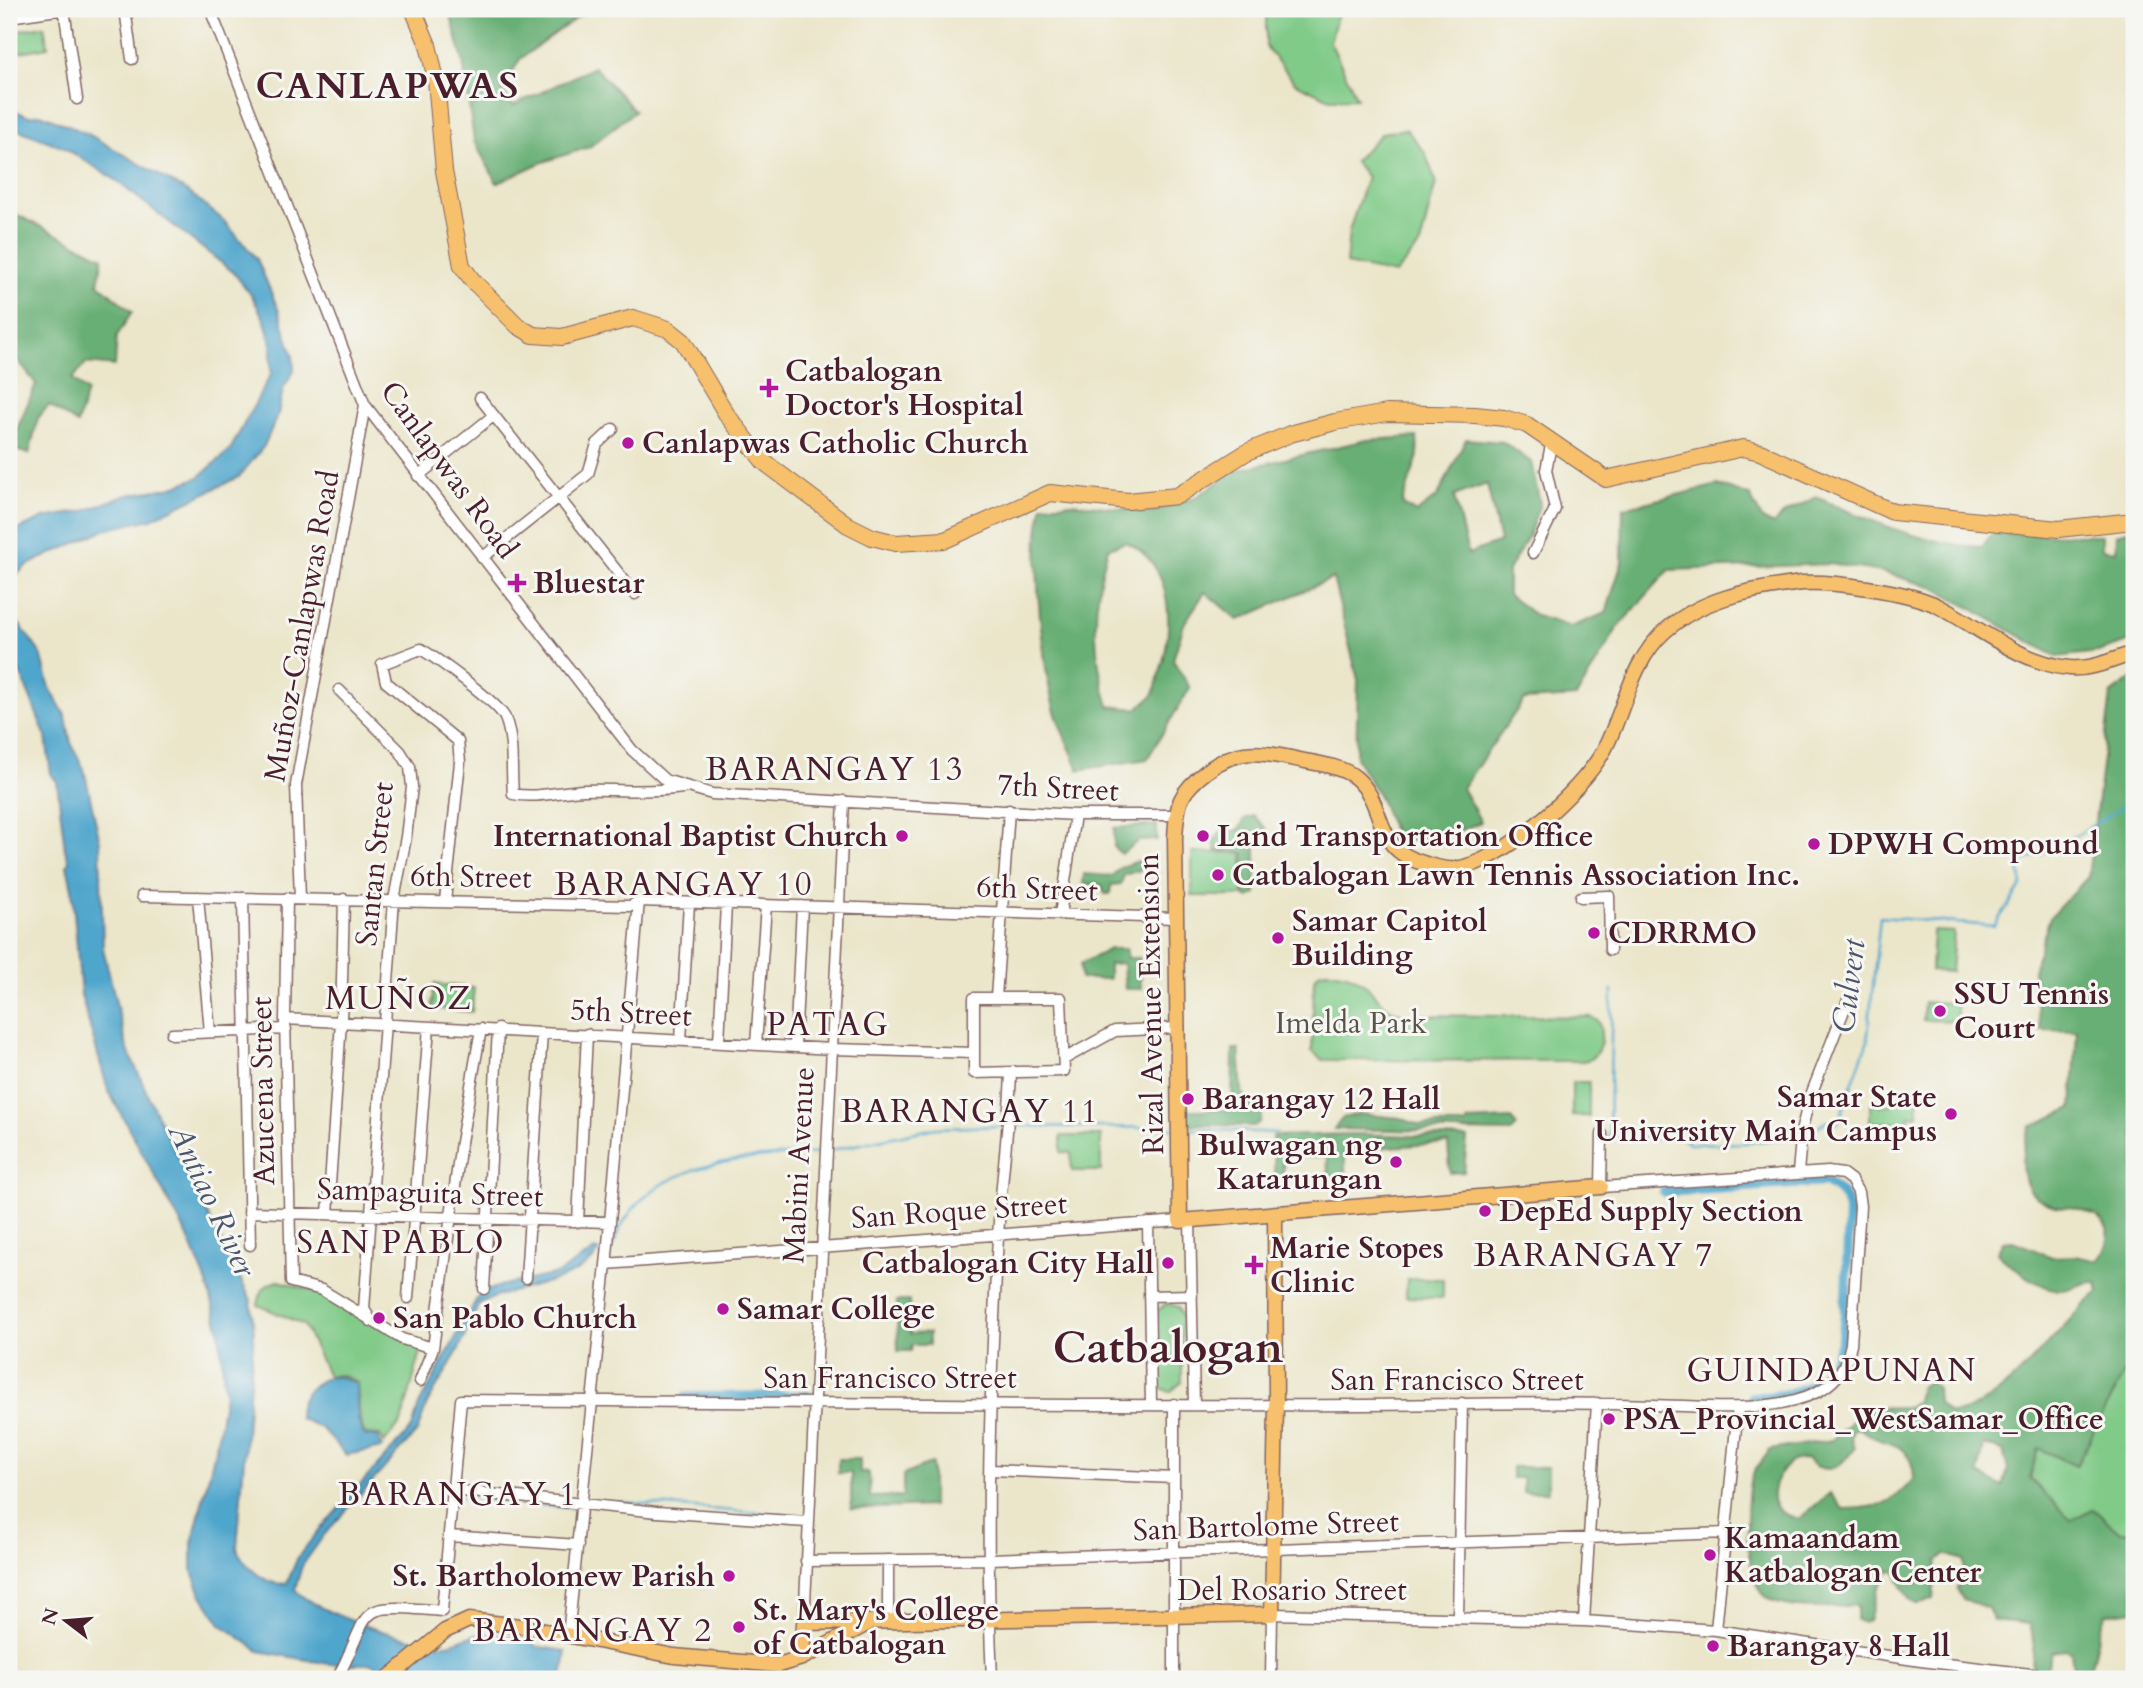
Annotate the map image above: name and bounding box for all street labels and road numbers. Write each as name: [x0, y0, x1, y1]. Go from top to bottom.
street label: Canlapwas Road: [371, 373, 527, 567]
street label: Muñoz-Canlapwas Road: [254, 467, 350, 785]
street label: 7th Street: [996, 764, 1120, 812]
street label: Santan Street: [346, 779, 404, 948]
street label: Rizal Avenue Extension: [1128, 853, 1174, 1155]
street label: 6th Street: [410, 855, 533, 899]
street label: 6th Street: [976, 866, 1099, 912]
street label: 5th Street: [569, 989, 693, 1037]
street label: Azucena Street: [241, 996, 285, 1186]
street label: Mabini Avenue: [773, 1066, 825, 1264]
street label: Sampaguita Street: [316, 1169, 545, 1217]
street label: San Roque Street: [850, 1183, 1069, 1239]
street label: San Francisco Street: [763, 1358, 1017, 1399]
street label: San Francisco Street: [1330, 1360, 1584, 1401]
street label: San Bartolome Street: [1132, 1501, 1400, 1551]
street label: Del Rosario Street: [1177, 1570, 1407, 1611]

